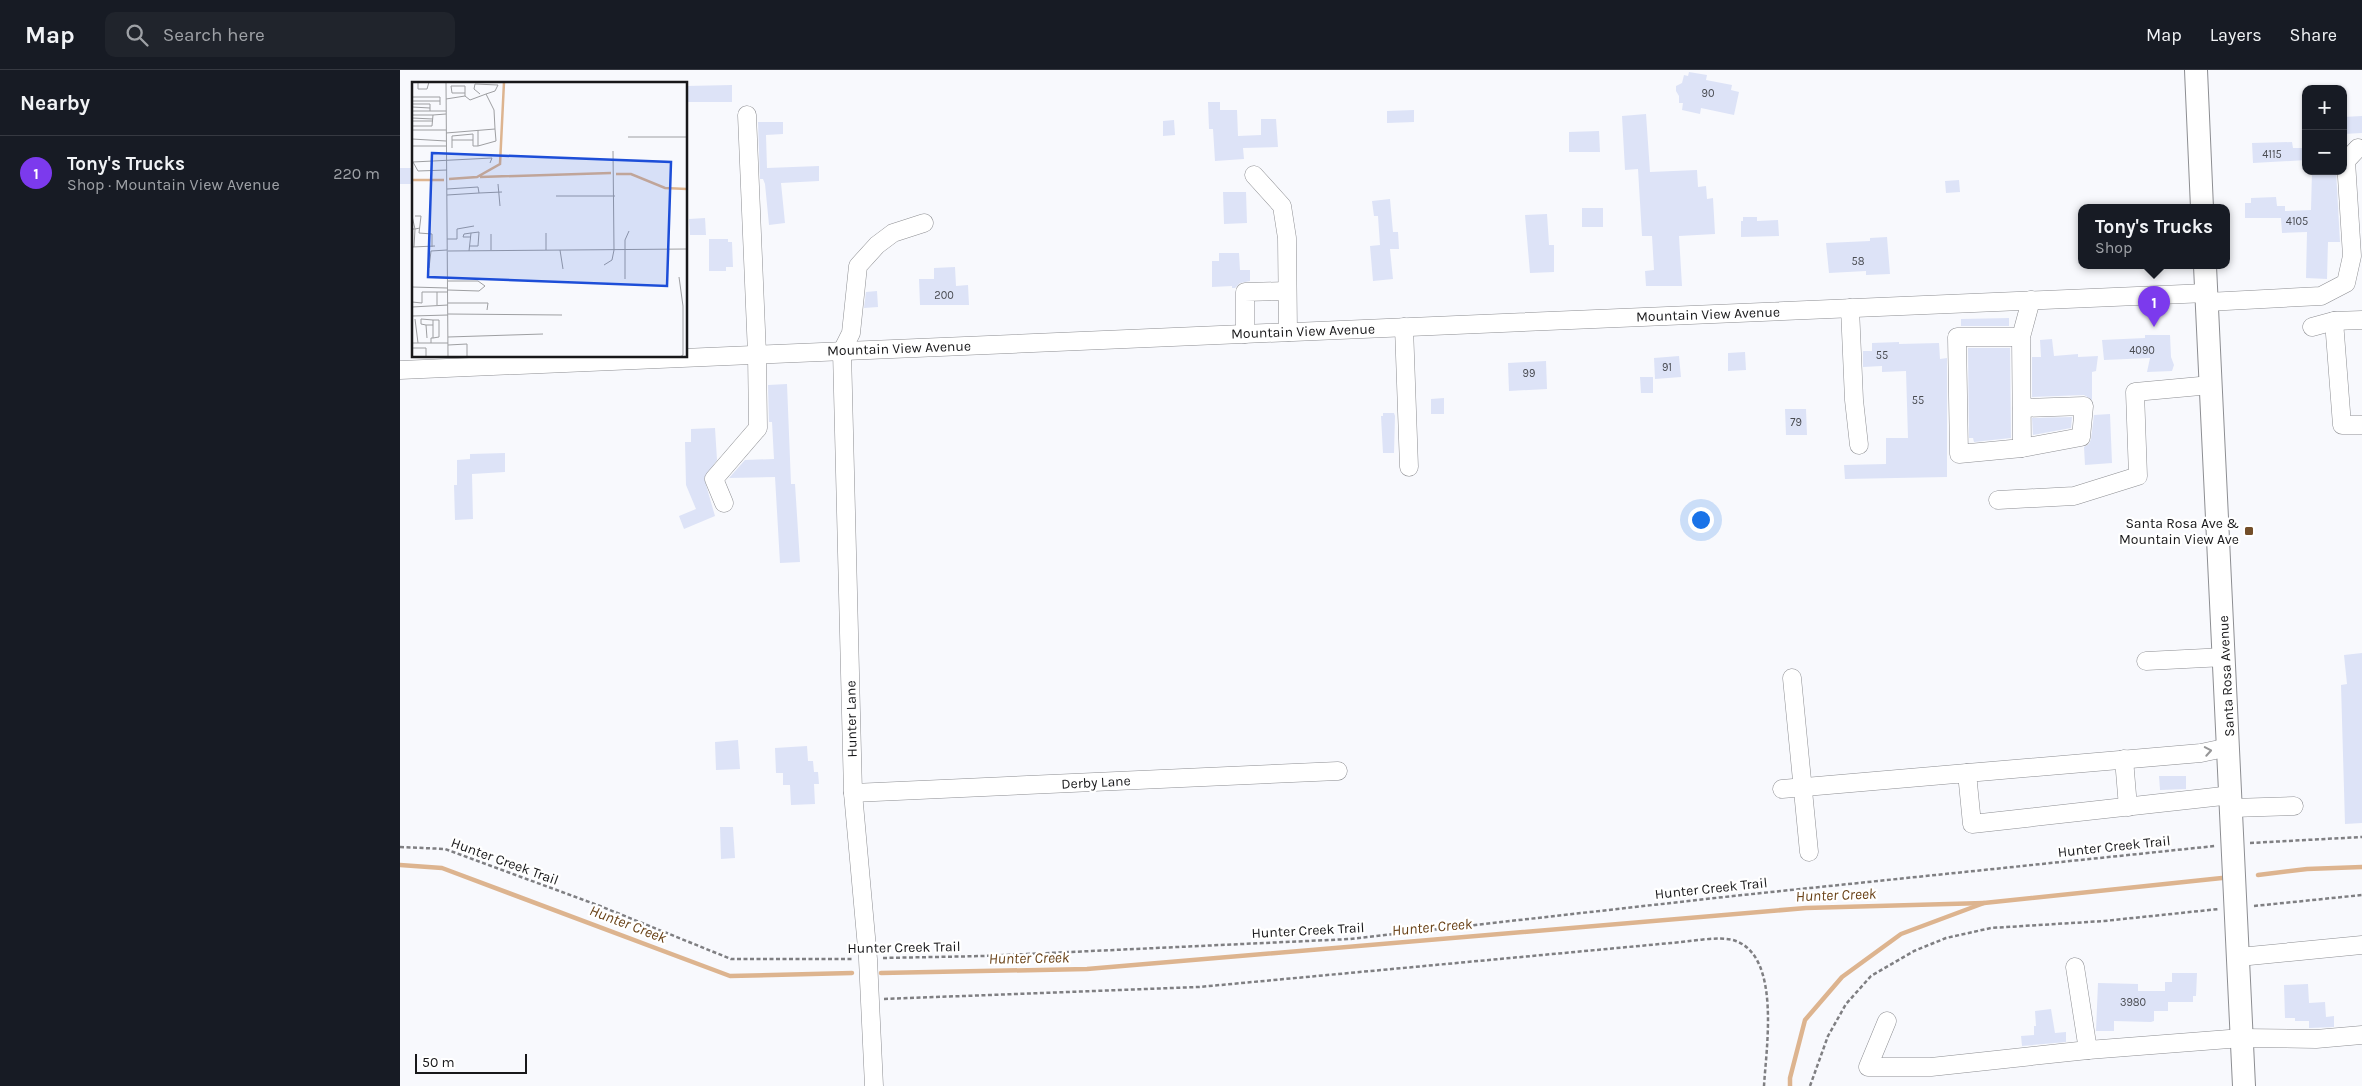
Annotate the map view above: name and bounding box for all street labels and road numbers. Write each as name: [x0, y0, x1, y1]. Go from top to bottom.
street label: Mountain View Avenue: [1636, 303, 1780, 326]
street label: Mountain View Avenue: [1231, 320, 1375, 343]
street label: Mountain View Avenue: [827, 337, 971, 360]
street label: Santa Rosa Avenue: [2215, 615, 2238, 737]
street label: Hunter Lane: [842, 680, 861, 758]
street label: Derby Lane: [1061, 772, 1131, 793]
street label: Hunter Creek Trail: [2057, 832, 2171, 861]
street label: Hunter Creek Trail: [449, 834, 561, 889]
street label: Hunter Creek Trail: [1654, 874, 1768, 903]
street label: Hunter Creek Trail: [1251, 919, 1365, 942]
street label: Hunter Creek Trail: [847, 938, 961, 957]

